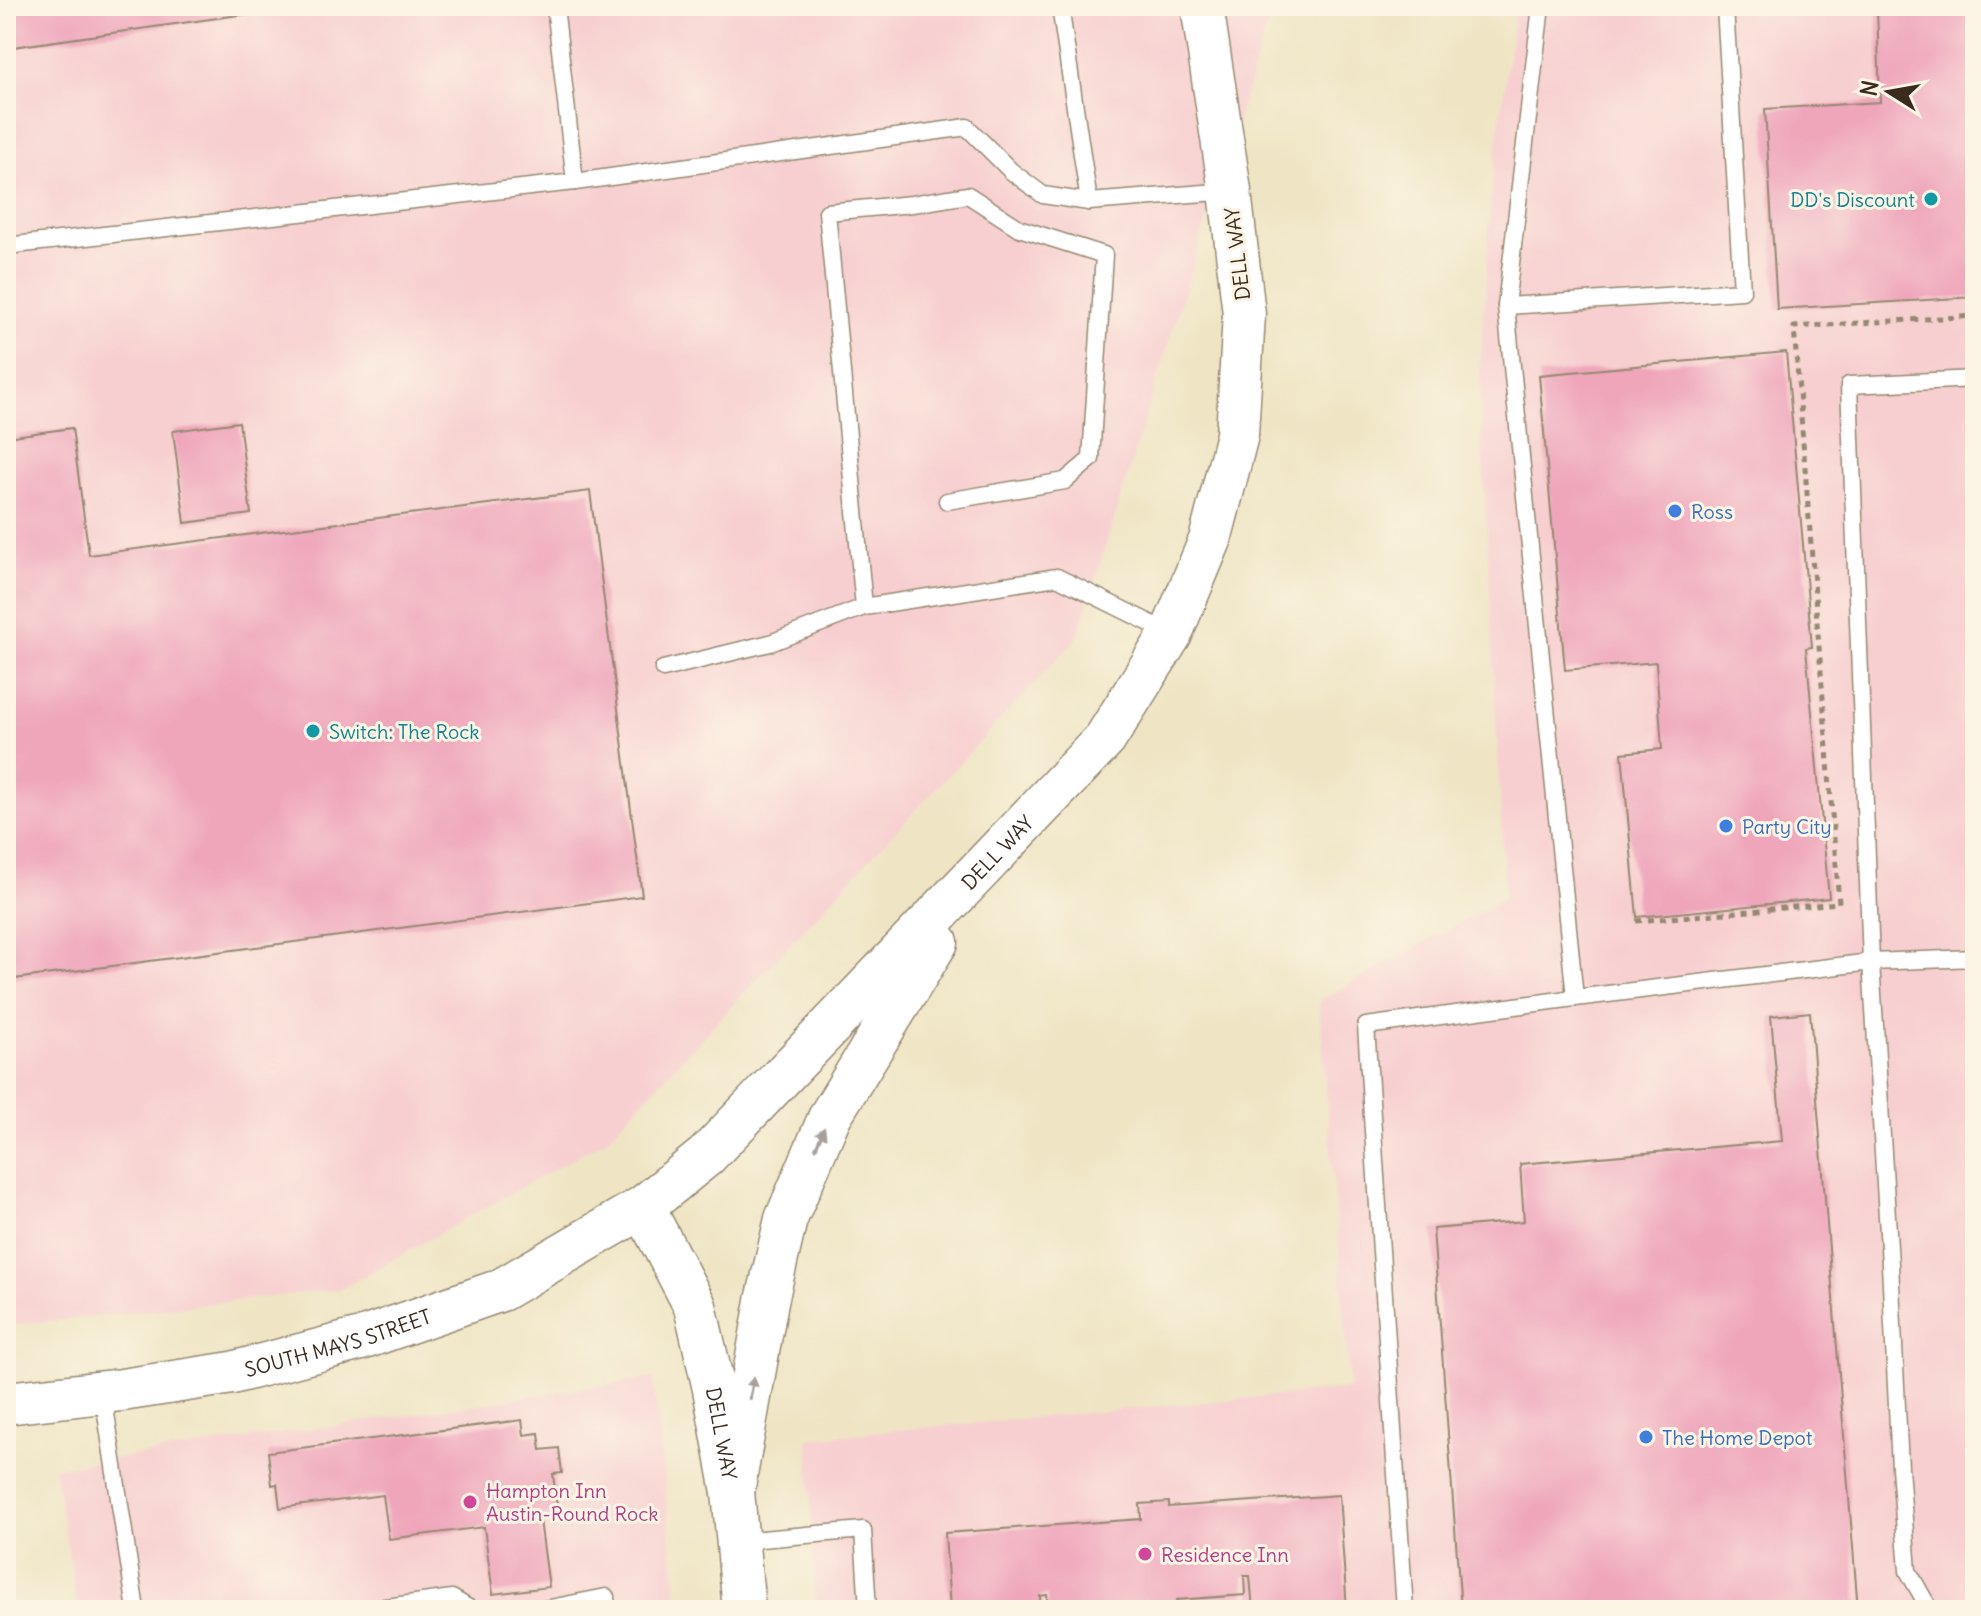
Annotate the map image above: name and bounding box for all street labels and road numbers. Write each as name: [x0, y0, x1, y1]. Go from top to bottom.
street label: DELL WAY: [1219, 206, 1255, 302]
street label: DELL WAY: [956, 810, 1038, 894]
street label: SOUTH MAYS STREET: [242, 1303, 434, 1382]
street label: DELL WAY: [701, 1385, 743, 1481]

